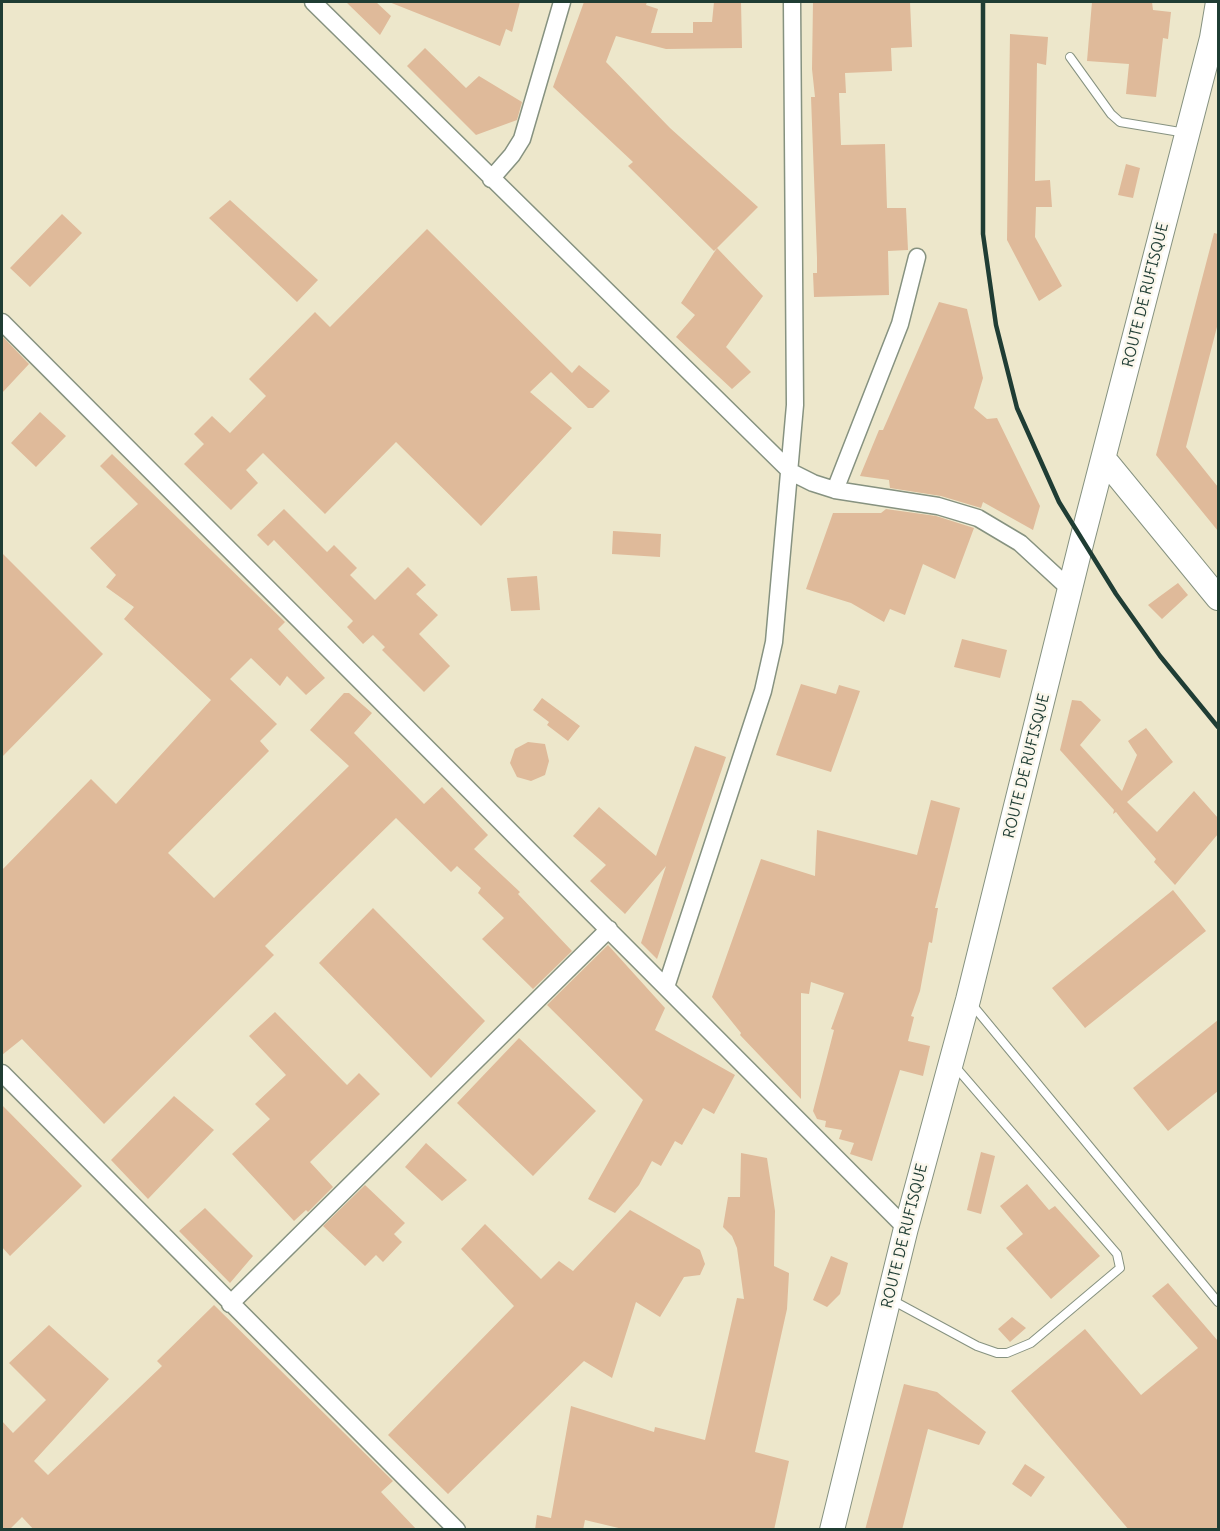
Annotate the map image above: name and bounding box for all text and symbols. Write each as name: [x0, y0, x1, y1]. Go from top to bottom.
street label: ROUTE DE RUFISQUE: [1119, 221, 1173, 369]
street label: ROUTE DE RUFISQUE: [1000, 692, 1054, 840]
street label: ROUTE DE RUFISQUE: [878, 1162, 932, 1310]

